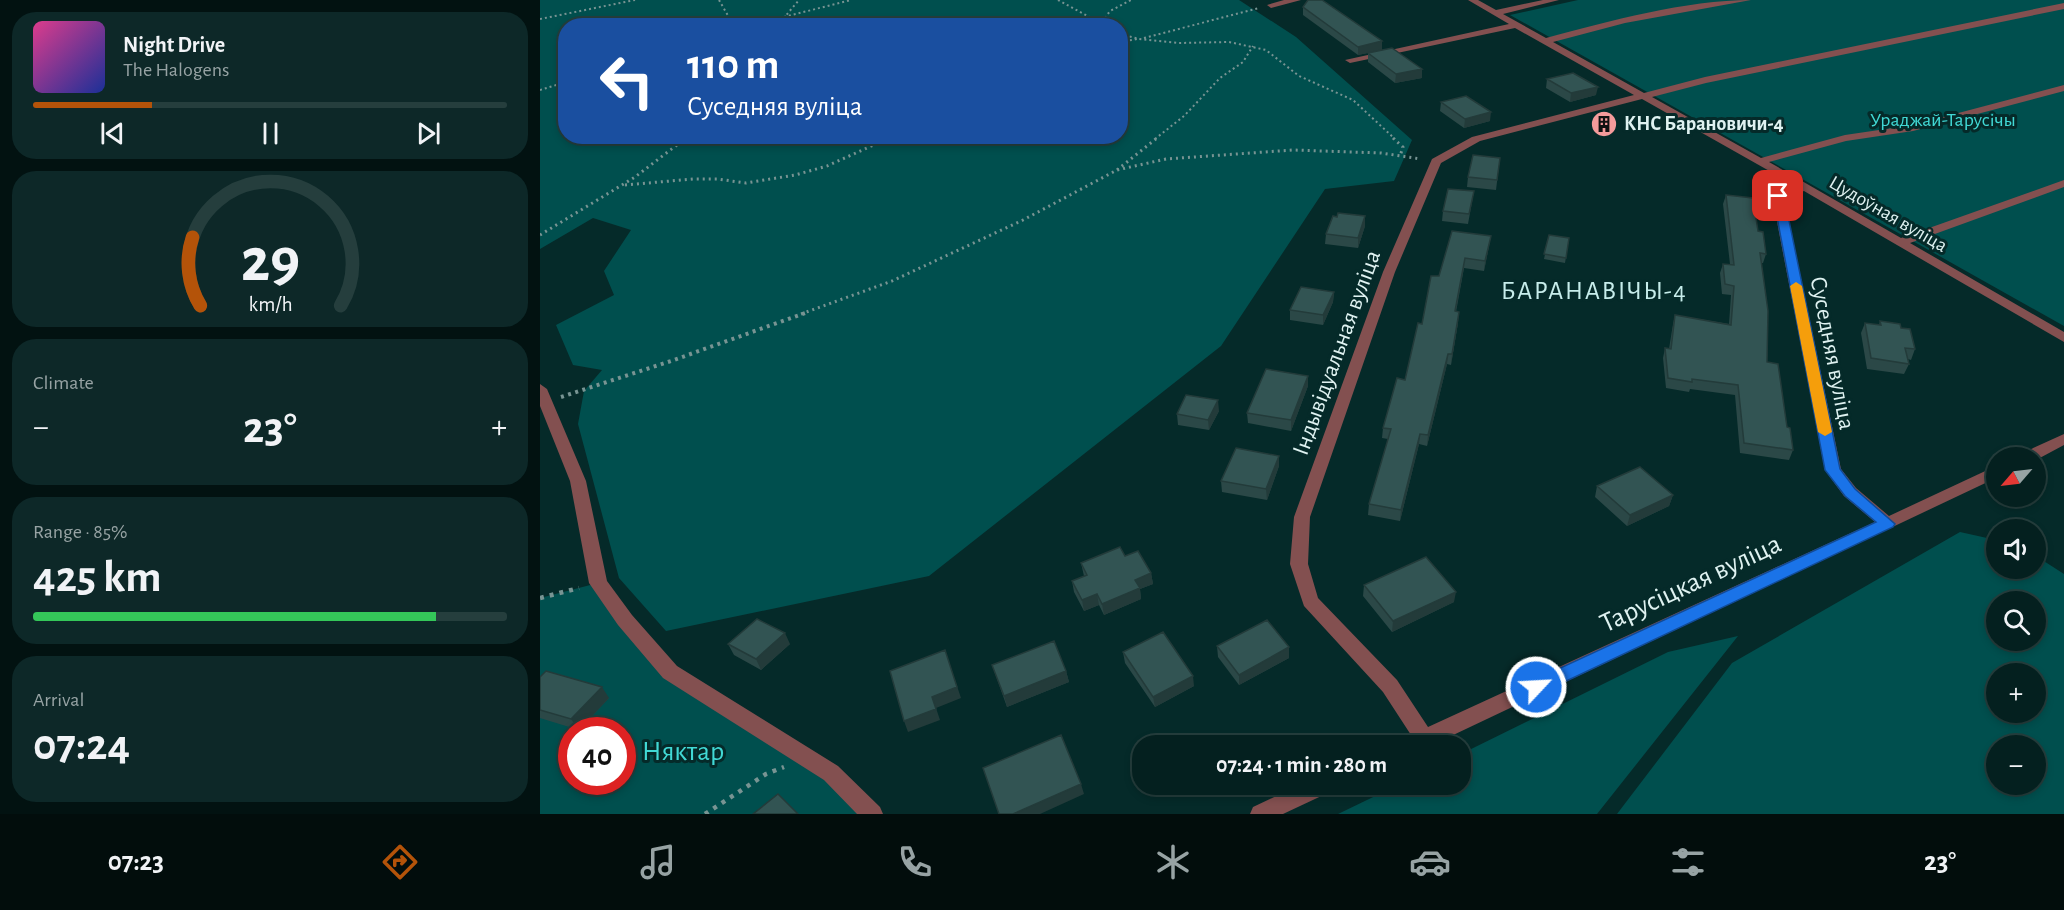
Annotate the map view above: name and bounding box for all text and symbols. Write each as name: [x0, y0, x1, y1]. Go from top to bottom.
text: Night Drive: [123, 34, 225, 56]
icon: left: [588, 42, 666, 120]
text: 110 m: [687, 44, 779, 86]
text: The Halogens: [123, 60, 229, 80]
text: Суседняя вуліца: [687, 93, 862, 120]
building icon: КНС Барановичи-4: [1589, 109, 1619, 139]
park label: Ураджай-Тарусічы: [1870, 110, 2016, 130]
place label: КНС Барановичи-4: [1624, 114, 1784, 134]
icon: previous: [96, 117, 129, 150]
icon: pause: [254, 117, 287, 150]
icon: next: [412, 117, 445, 150]
pin: [1752, 170, 1803, 221]
street label: Цудоўная вуліца: [1825, 172, 1951, 256]
icon: arrive: [1761, 179, 1794, 212]
text: 29: [240, 230, 300, 292]
street label: Індывідуальная вуліца: [1289, 247, 1385, 459]
street label: Суседняя вуліца: [1805, 274, 1859, 432]
district label: БАРАНАВІЧЫ-4: [1501, 278, 1687, 304]
text: km/h: [248, 294, 292, 315]
text: Climate: [33, 373, 94, 393]
text: 23°: [243, 406, 297, 451]
text: −: [33, 411, 49, 444]
text: +: [491, 411, 507, 444]
north arrow: [1986, 447, 2046, 507]
map controls: [1986, 447, 2046, 795]
button: sound: [1986, 519, 2046, 579]
text: Range · 85%: [33, 522, 128, 542]
street label: Тарусіцкая вуліца: [1596, 530, 1786, 638]
text: 425 km: [33, 555, 162, 600]
button: search: [1986, 591, 2046, 651]
position arrow: [1504, 655, 1568, 719]
button: +: [1986, 663, 2046, 723]
text: Arrival: [33, 690, 84, 710]
speed limit sign: 40: [558, 717, 636, 795]
text: 07:24: [33, 723, 130, 768]
button: −: [1986, 735, 2046, 795]
park label: Няктар: [642, 738, 724, 766]
text: 07:24 · 1 min · 280 m: [1216, 754, 1387, 776]
icon: directions: [379, 841, 421, 883]
icon: music: [637, 841, 679, 883]
icon: phone: [894, 841, 936, 883]
icon: climate: [1152, 841, 1194, 883]
icon: car: [1409, 841, 1451, 883]
icon: filters: [1667, 841, 1709, 883]
text: 07:23: [108, 848, 164, 875]
text: 23°: [1924, 848, 1956, 875]

